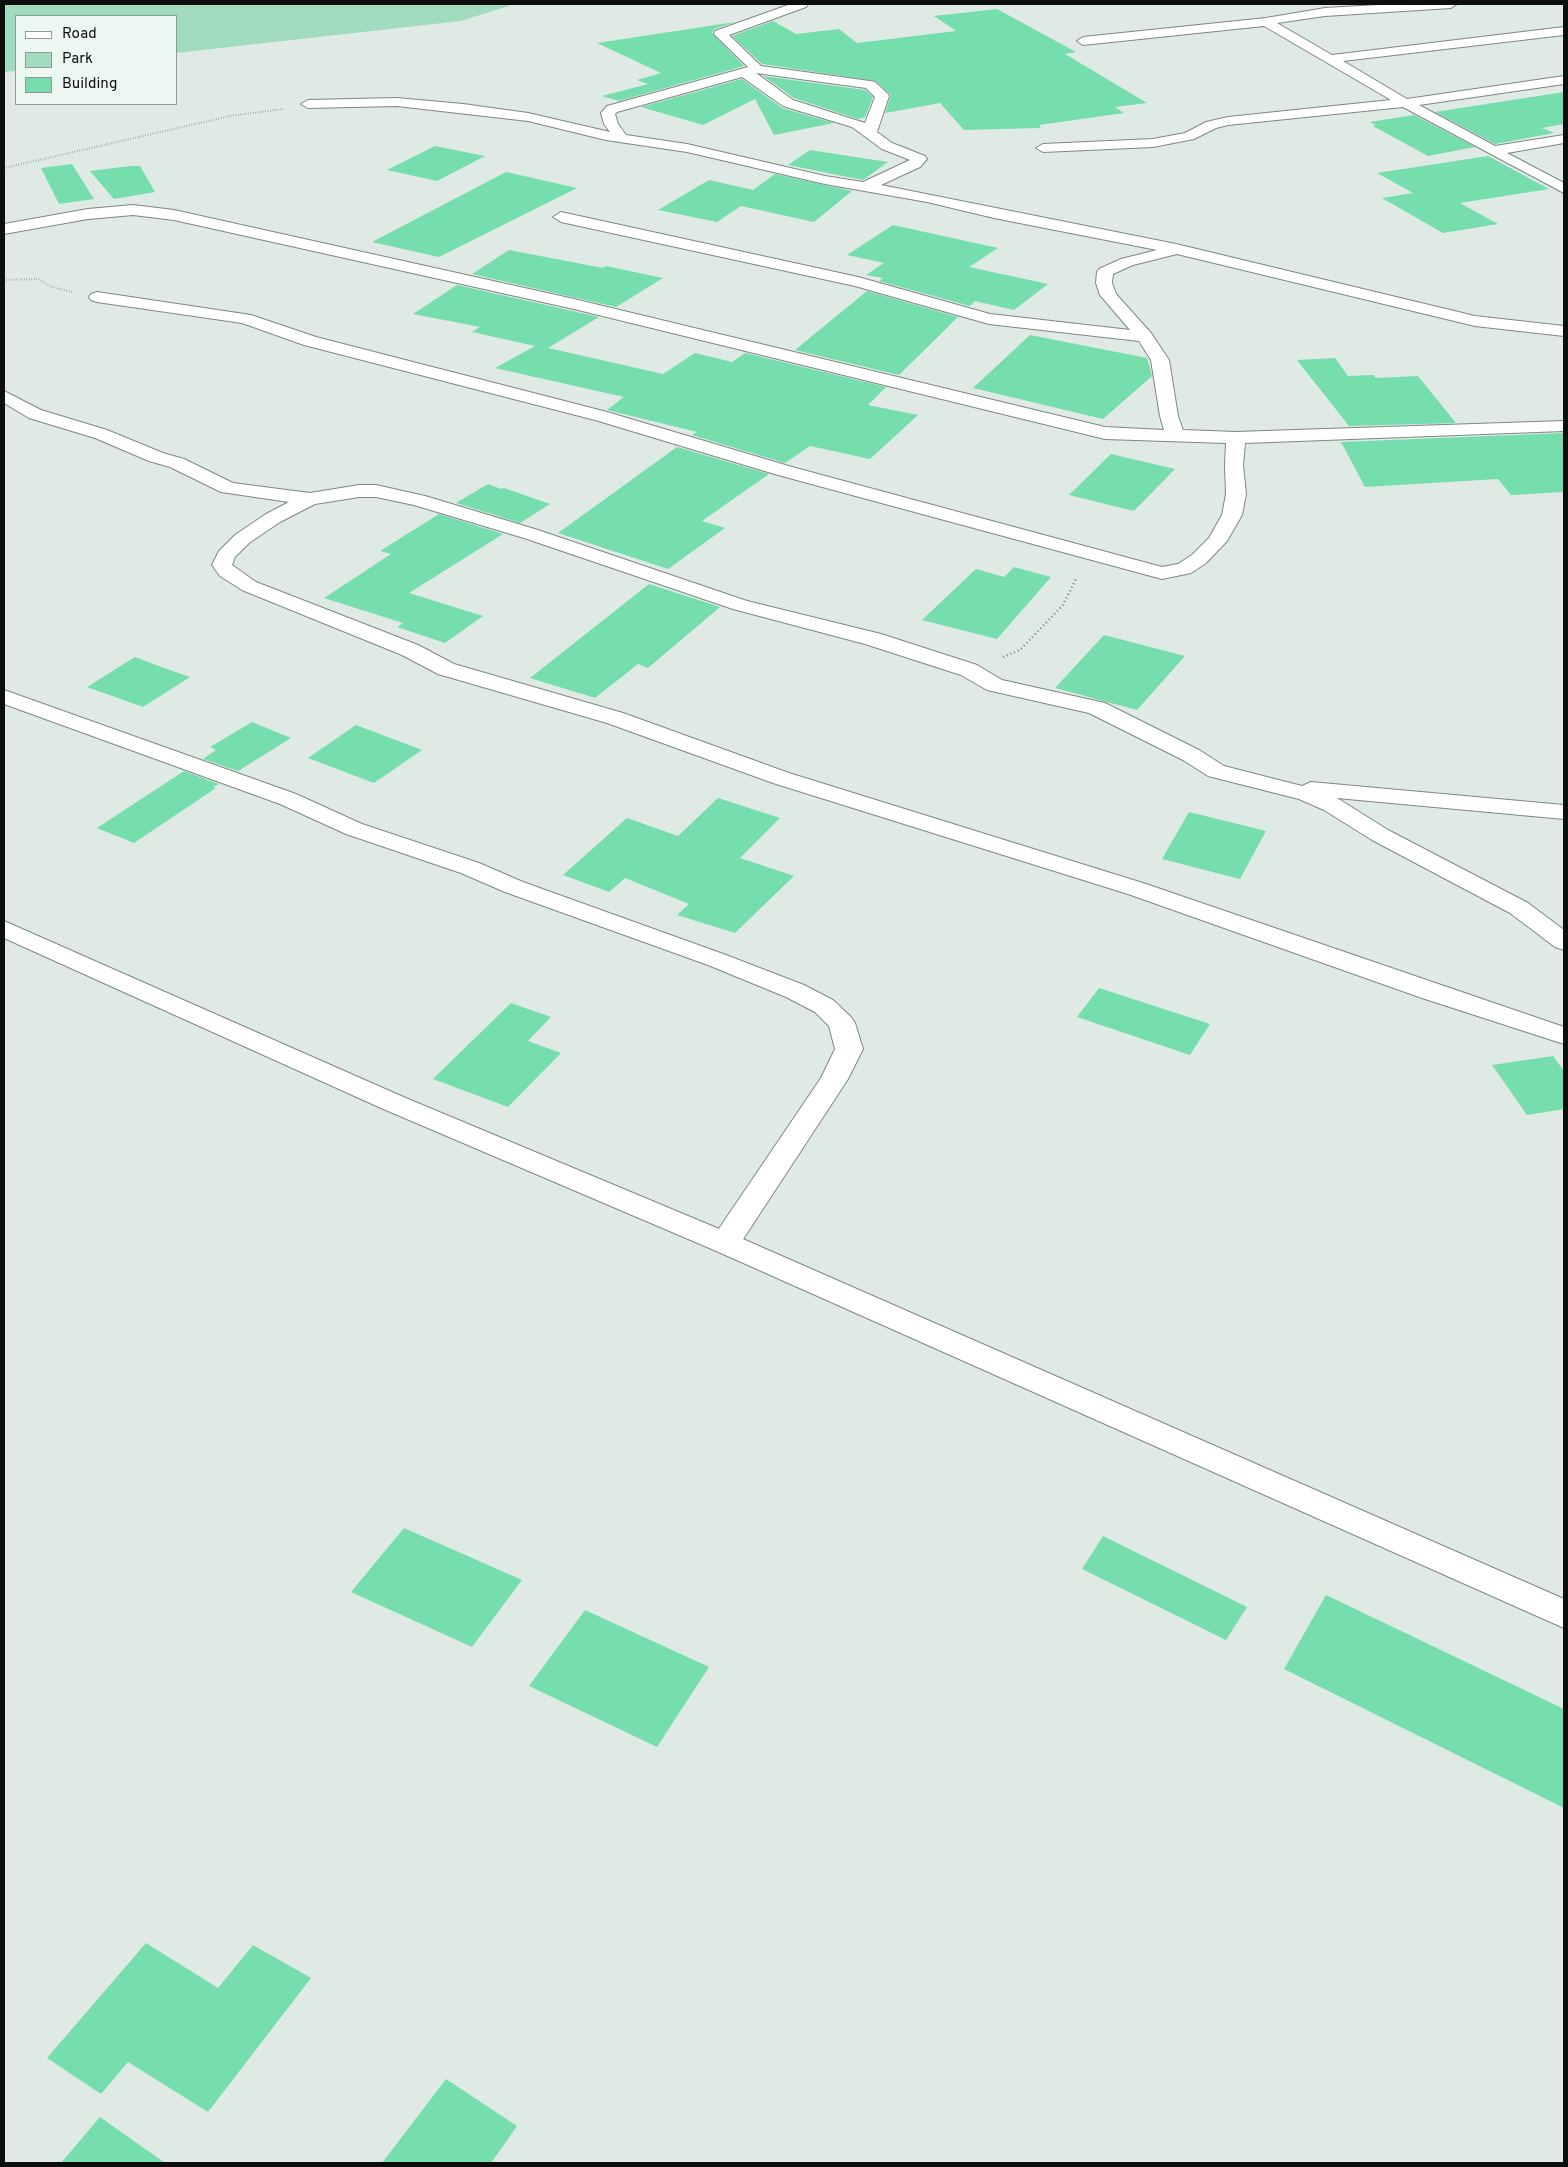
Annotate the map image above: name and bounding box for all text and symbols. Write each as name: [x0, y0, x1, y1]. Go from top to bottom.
legend: [15, 15, 178, 105]
text: Road: [62, 25, 97, 44]
text: Park: [62, 50, 93, 69]
text: Building: [62, 75, 117, 94]

